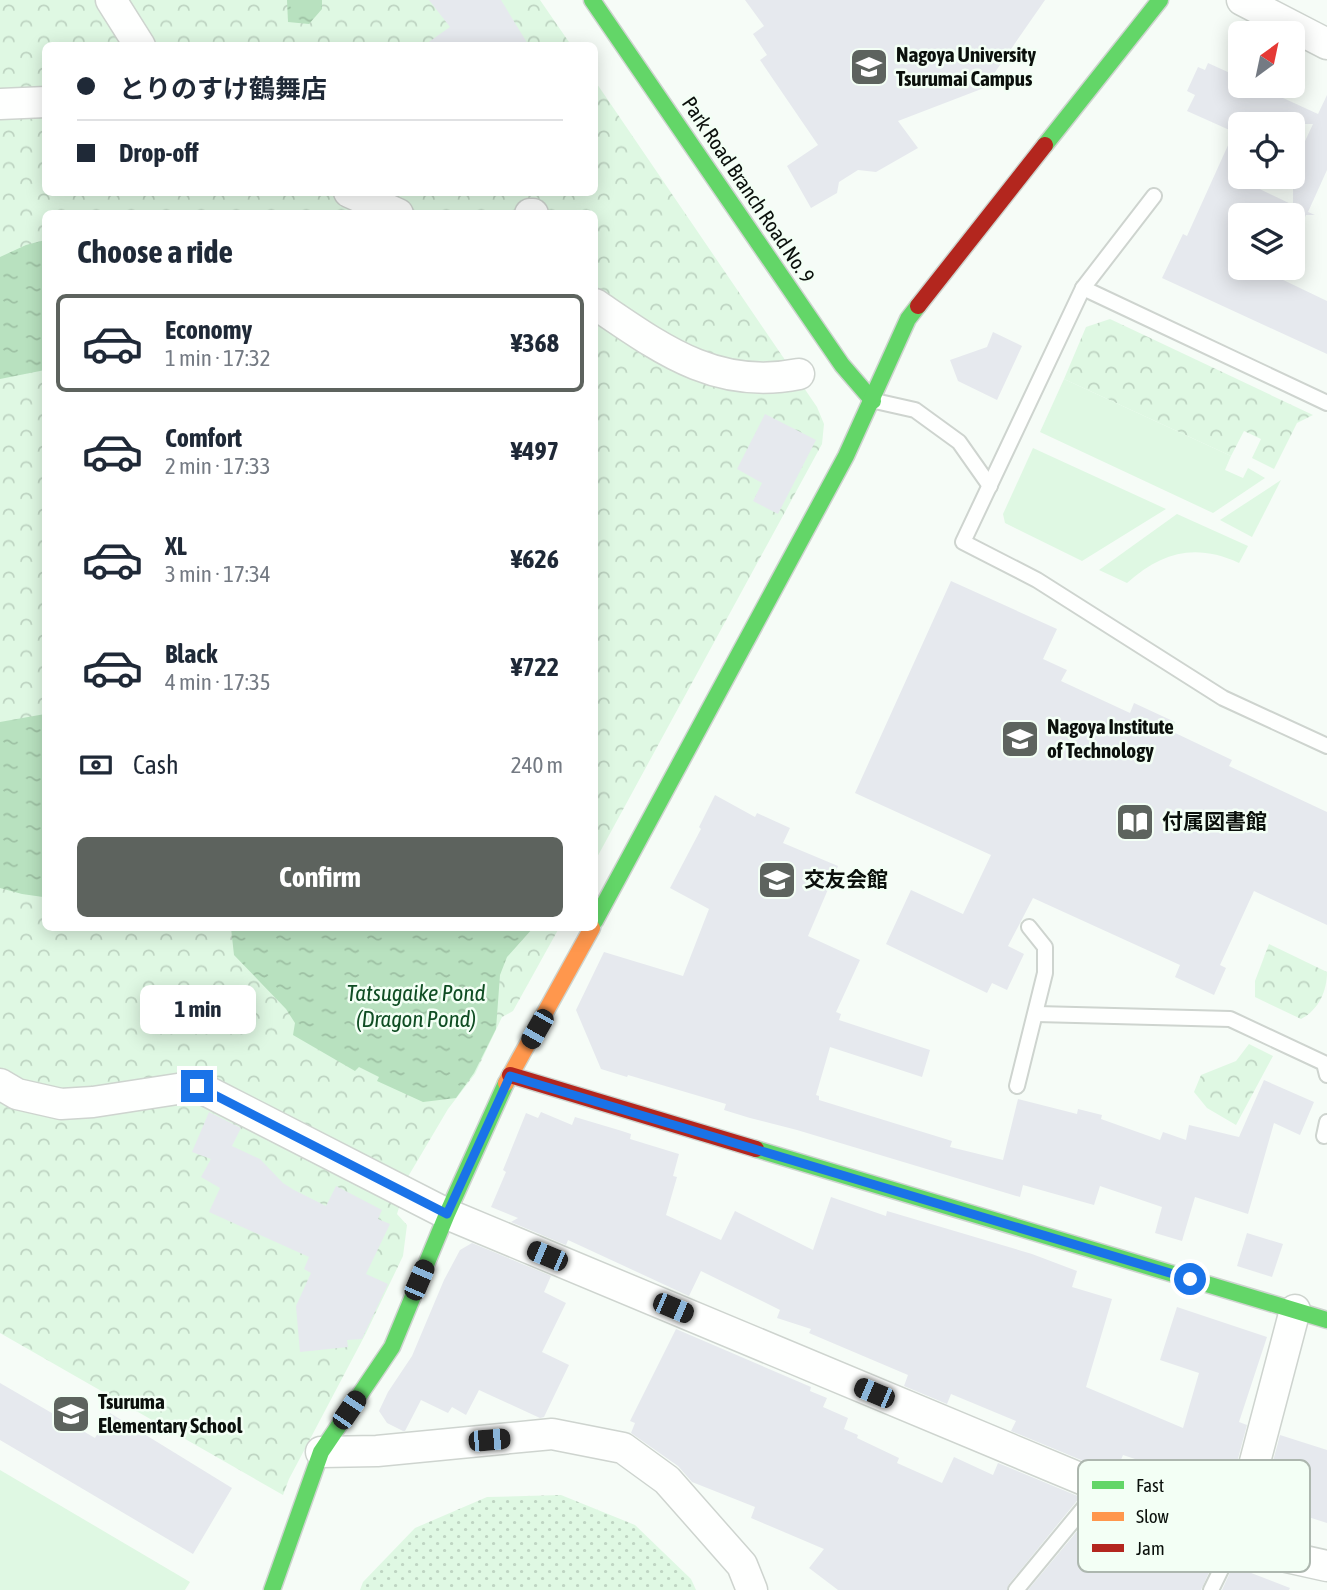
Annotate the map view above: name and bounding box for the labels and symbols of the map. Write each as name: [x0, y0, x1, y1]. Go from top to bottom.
north arrow: [1228, 21, 1306, 98]
place label: Nagoya University Tsurumai Campus: [896, 42, 1036, 90]
school or university icon: Nagoya University Tsurumai Campus: [848, 46, 890, 88]
street label: Park Road Branch Road No. 9: [678, 92, 820, 287]
place label: Nagoya Institute of Technology: [1047, 714, 1174, 762]
school or university icon: Nagoya Institute of Technology: [999, 718, 1041, 760]
library icon: 付属図書館: [1114, 801, 1156, 843]
place label: 付属図書館: [1162, 809, 1267, 833]
school or university icon: 交友会館: [756, 859, 798, 901]
place label: 交友会館: [804, 867, 888, 891]
water label: Tatsugaike Pond (Dragon Pond): [347, 980, 485, 1032]
callout: 1 min: [139, 984, 255, 1034]
car: [518, 1006, 557, 1052]
route end: [181, 1070, 213, 1102]
car: [524, 1238, 571, 1274]
car: [402, 1257, 437, 1303]
route start: [1174, 1263, 1206, 1295]
car: [650, 1290, 697, 1326]
car: [851, 1375, 898, 1411]
car: [329, 1387, 370, 1433]
place label: Tsuruma Elementary School: [98, 1389, 243, 1437]
school or university icon: Tsuruma Elementary School: [50, 1393, 92, 1435]
car: [468, 1428, 511, 1452]
legend: [1078, 1460, 1310, 1572]
text: Fast: [1136, 1474, 1164, 1496]
text: Slow: [1136, 1505, 1170, 1527]
text: Jam: [1136, 1537, 1165, 1559]

